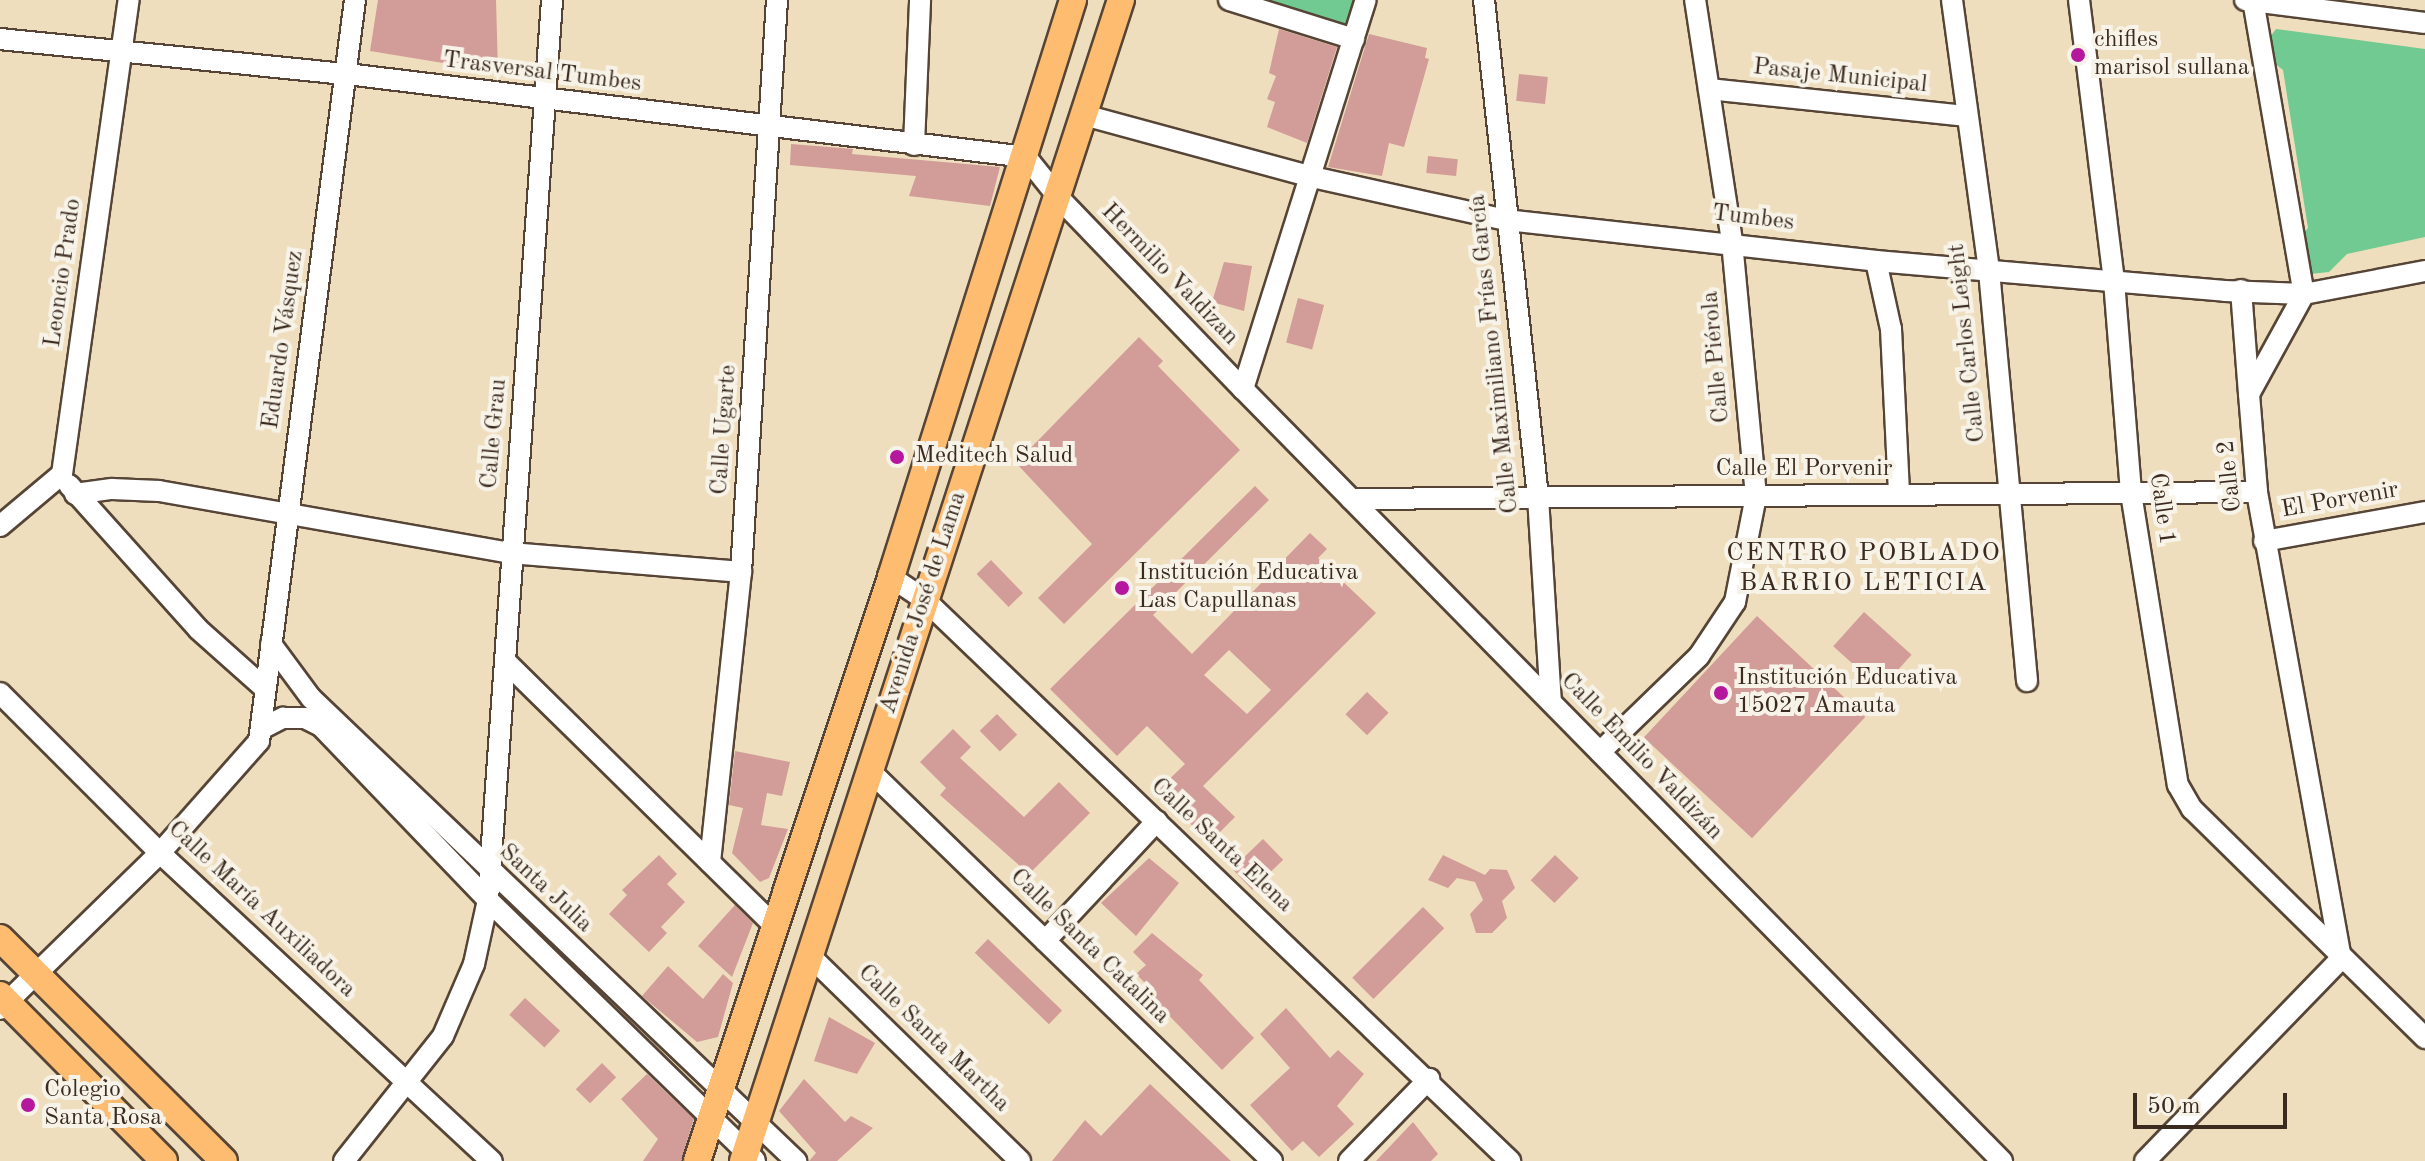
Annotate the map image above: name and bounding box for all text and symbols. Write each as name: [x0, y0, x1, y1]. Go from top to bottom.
place label: chifles marisol sullana: [2094, 27, 2250, 83]
marker: chifles marisol sullana: [2069, 46, 2087, 64]
street label: Trasversal Tumbes: [441, 47, 643, 99]
street label: Pasaje Municipal: [1752, 54, 1928, 100]
street label: Calle Maximiliano Frías García: [1464, 193, 1526, 515]
street label: Leoncio Prado: [39, 197, 89, 349]
street label: Hermilio Valdizan: [1094, 198, 1244, 352]
street label: Tumbes: [1710, 200, 1796, 238]
street label: Calle Carlos Leight: [1943, 242, 1993, 444]
street label: Eduardo Vásquez: [257, 249, 311, 431]
street label: Calle Piérola: [1697, 290, 1737, 424]
street label: Calle Ugarte: [706, 364, 744, 496]
street label: Calle Grau: [476, 378, 514, 490]
street label: Calle 2: [2213, 438, 2249, 514]
place label: Meditech Salud: [915, 443, 1073, 471]
marker: Meditech Salud: [886, 446, 908, 468]
street label: Calle El Porvenir: [1715, 456, 1893, 484]
street label: Calle 1: [2142, 471, 2180, 547]
street label: El Porvenir: [2279, 477, 2401, 525]
street label: Avenida José de Lama: [874, 488, 974, 718]
district label: CENTRO POBLADO BARRIO LETICIA: [1726, 538, 2002, 600]
place label: Institución Educativa Las Capullanas: [1138, 560, 1358, 616]
marker: Institución Educativa Las Capullanas: [1113, 579, 1131, 597]
place label: Institución Educativa 15027 Amauta: [1737, 665, 1957, 721]
street label: Calle Emilio Valdizán: [1554, 667, 1728, 847]
marker: Institución Educativa 15027 Amauta: [1712, 684, 1730, 702]
street label: Calle Santa Elena: [1144, 773, 1298, 919]
street label: Calle María Auxiliadora: [161, 815, 361, 1005]
street label: Santa Julia: [492, 838, 598, 940]
street label: Calle Santa Catalina: [1003, 863, 1175, 1031]
street label: Calle Santa Martha: [851, 959, 1015, 1119]
place label: Colegio Santa Rosa: [44, 1077, 162, 1133]
scale bar: [2137, 1077, 2291, 1127]
text: 50 m: [2147, 1095, 2201, 1119]
marker: Colegio Santa Rosa: [19, 1096, 37, 1114]

